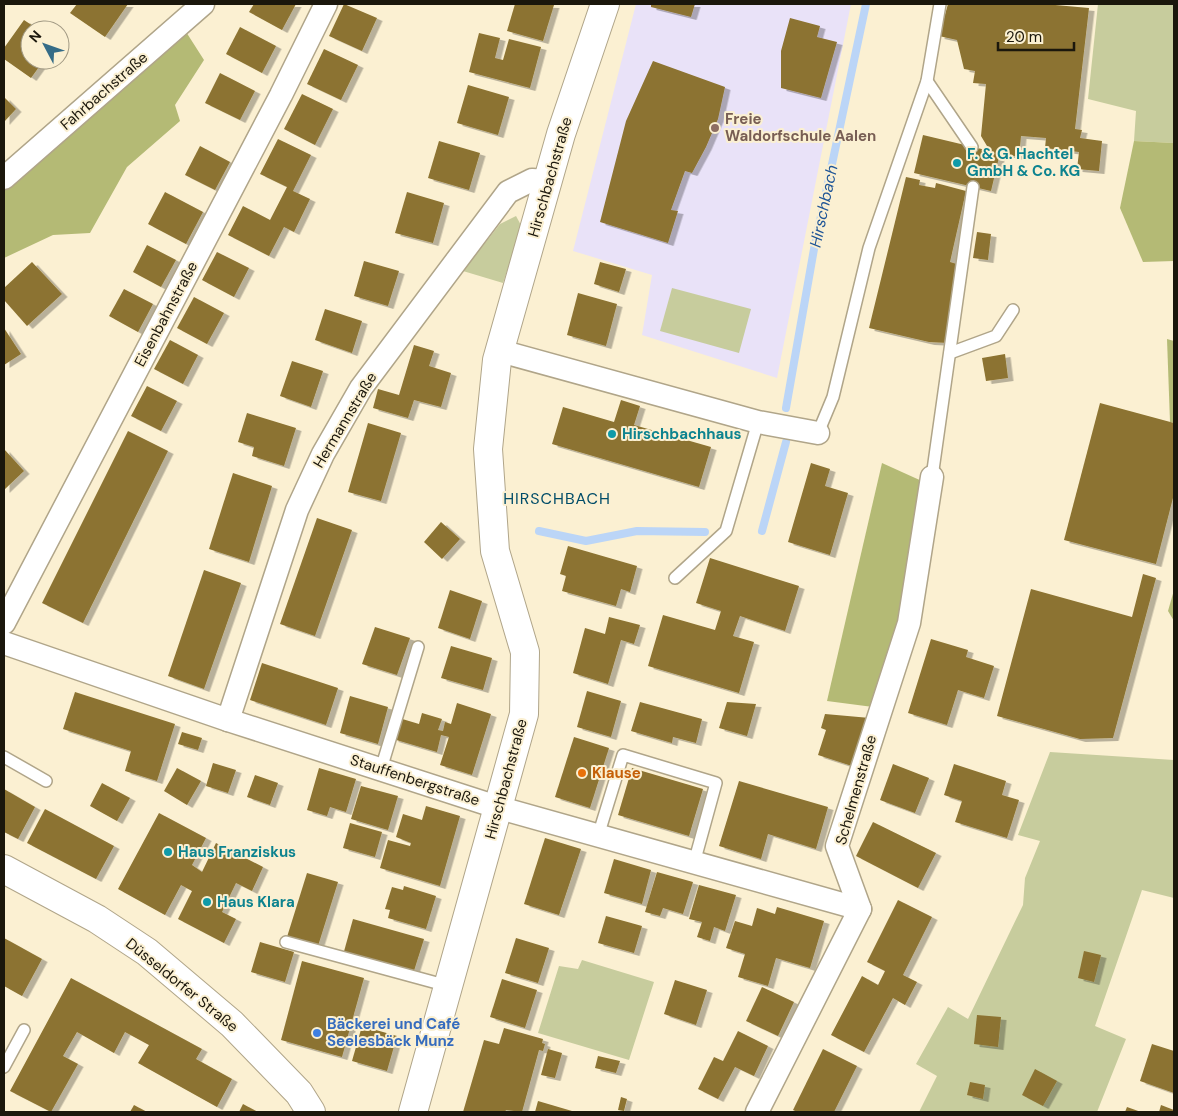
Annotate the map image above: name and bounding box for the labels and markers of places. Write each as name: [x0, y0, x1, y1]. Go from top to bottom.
place label: Freie Waldorfschule Aalen: [725, 109, 876, 146]
marker: Freie Waldorfschule Aalen: [709, 122, 721, 134]
place label: F. & G. Hachtel GmbH & Co. KG: [967, 144, 1080, 181]
marker: F. & G. Hachtel GmbH & Co. KG: [951, 157, 963, 169]
place label: Hirschbachhaus: [622, 424, 742, 444]
marker: Hirschbachhaus: [606, 428, 618, 440]
place label: Klause: [592, 763, 641, 783]
marker: Klause: [576, 767, 588, 779]
place label: Haus Franziskus: [178, 842, 296, 862]
marker: Haus Franziskus: [162, 846, 174, 858]
place label: Haus Klara: [217, 892, 295, 912]
marker: Haus Klara: [201, 896, 213, 908]
place label: Bäckerei und Café Seelesbäck Munz: [327, 1014, 460, 1051]
marker: Bäckerei und Café Seelesbäck Munz: [311, 1027, 323, 1039]

